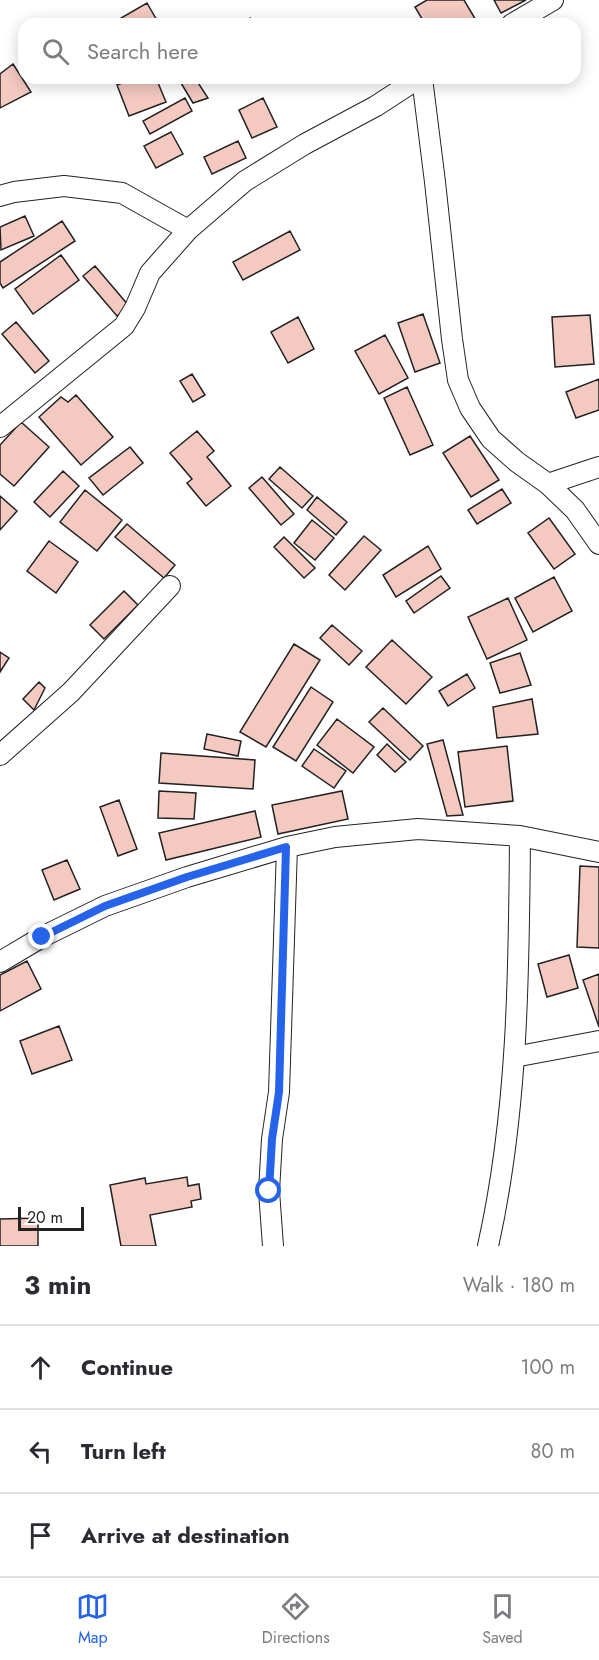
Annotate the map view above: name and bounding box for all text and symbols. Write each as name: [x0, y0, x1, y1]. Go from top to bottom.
search box: [18, 18, 581, 84]
icon: search: [39, 35, 72, 68]
text: Search here: [87, 35, 198, 67]
route end: [28, 923, 54, 949]
route start: [255, 1177, 281, 1203]
scale bar: [18, 1204, 84, 1232]
text: 20 m: [27, 1206, 63, 1229]
text: 3 min: [24, 1266, 91, 1304]
text: Walk · 180 m: [463, 1271, 575, 1300]
icon: ahead: [24, 1351, 57, 1384]
text: Continue: [81, 1351, 173, 1383]
text: 100 m: [520, 1353, 575, 1382]
icon: left: [24, 1435, 57, 1468]
text: Turn left: [81, 1435, 166, 1467]
text: 80 m: [530, 1437, 575, 1466]
icon: arrive: [24, 1519, 57, 1552]
text: Arrive at destination: [81, 1519, 290, 1551]
tab: Map: [76, 1590, 109, 1649]
tab: Directions: [262, 1590, 330, 1649]
tab: Saved: [482, 1590, 523, 1649]

